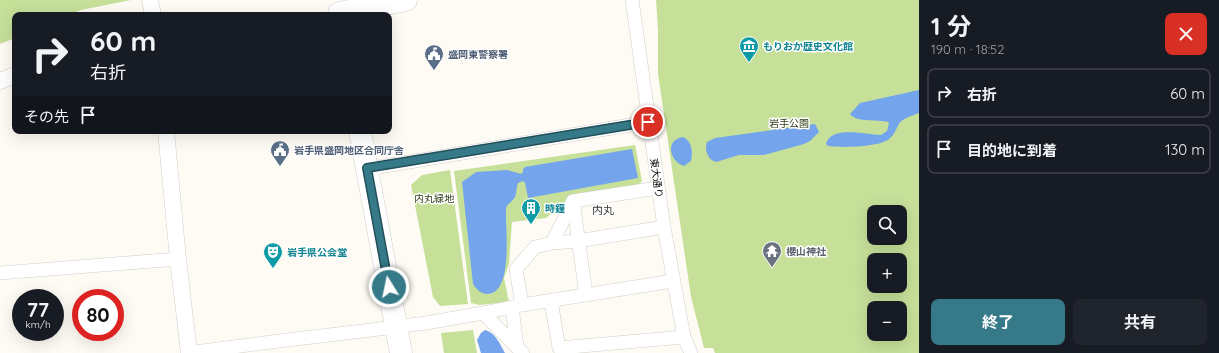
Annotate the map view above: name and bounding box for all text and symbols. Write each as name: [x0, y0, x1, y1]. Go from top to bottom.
text: 1 分: [931, 11, 971, 41]
button: close: [1165, 13, 1207, 55]
text: 60 m: [90, 23, 156, 58]
icon: right: [24, 28, 76, 80]
museum icon: もりおか歴史文化館: [738, 35, 760, 63]
place label: もりおか歴史文化館: [763, 40, 853, 53]
text: 190 m · 18:52: [931, 41, 1004, 57]
public building icon: 盛岡東警察署: [423, 43, 445, 71]
place label: 盛岡東警察署: [448, 48, 508, 61]
text: 右折: [90, 61, 126, 84]
icon: right: [933, 82, 955, 104]
text: 60 m: [1170, 84, 1205, 103]
text: 右折: [967, 85, 997, 104]
icon: arrive: [77, 104, 99, 126]
pin: [631, 105, 665, 139]
text: その先: [24, 107, 69, 126]
icon: arrive: [637, 111, 659, 133]
park label: 岩手公園: [769, 117, 809, 130]
icon: arrive: [933, 138, 955, 160]
public building icon: 岩手県盛岡地区合同庁舎: [269, 139, 291, 167]
text: 130 m: [1165, 140, 1205, 159]
text: 目的地に到着: [967, 141, 1057, 160]
place label: 岩手県盛岡地区合同庁舎: [294, 144, 404, 157]
street label: 東大通り: [647, 157, 666, 199]
park label: 内丸緑地: [414, 192, 455, 205]
building icon: 時鐘: [520, 197, 542, 225]
place label: 時鐘: [545, 202, 565, 215]
district label: 内丸: [592, 203, 614, 217]
map controls: [867, 205, 907, 341]
button: search: [867, 205, 907, 245]
temple icon: 櫻山神社: [761, 240, 783, 268]
theatre icon: 岩手県公会堂: [262, 241, 284, 269]
place label: 櫻山神社: [786, 245, 827, 258]
place label: 岩手県公会堂: [287, 246, 347, 259]
button: +: [867, 253, 907, 293]
position arrow: [368, 266, 410, 308]
speed limit sign: 80: [72, 289, 124, 341]
text: 77: [27, 297, 49, 322]
button: 終了: [931, 299, 1065, 345]
button: 共有: [1073, 299, 1207, 345]
button: −: [867, 301, 907, 341]
text: km/h: [25, 318, 51, 331]

